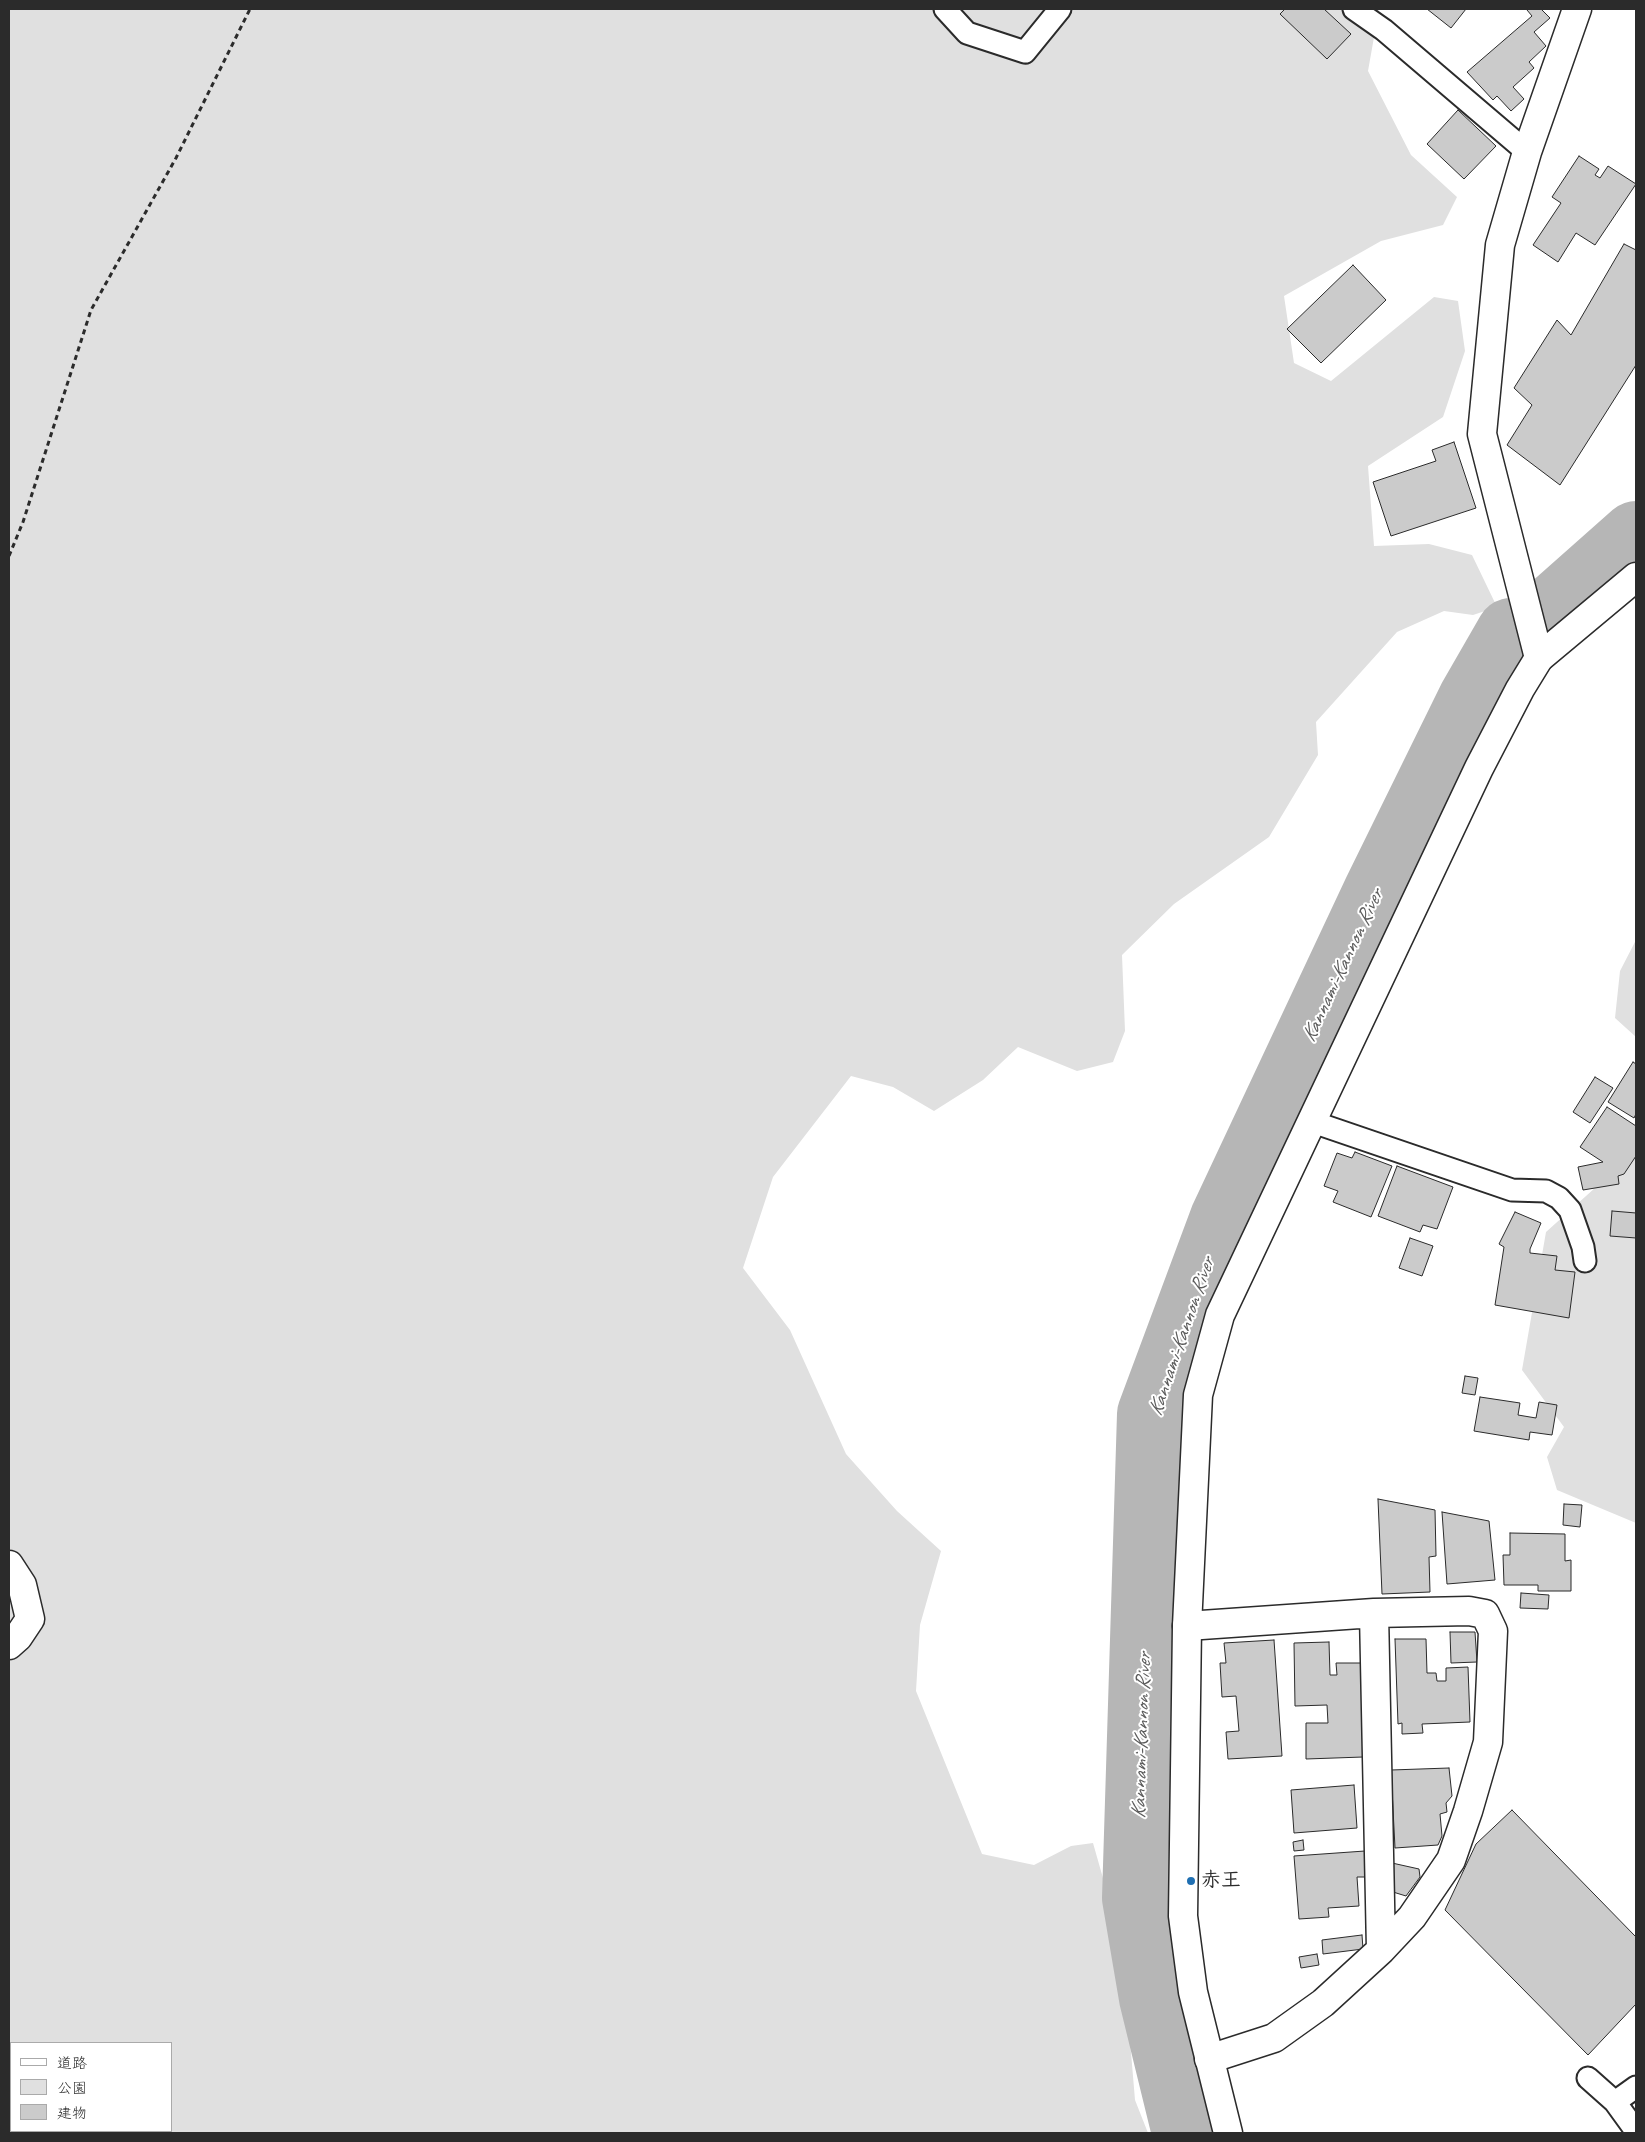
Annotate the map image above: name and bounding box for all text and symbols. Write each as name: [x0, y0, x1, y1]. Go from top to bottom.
water label: Kannami-Kannon River: [1297, 886, 1389, 1046]
water label: Kannami-Kannon River: [1143, 1255, 1221, 1419]
water label: Kannami-Kannon River: [1127, 1653, 1157, 1819]
place label: 赤王: [1201, 1869, 1241, 1893]
marker: 赤王: [1185, 1875, 1197, 1887]
legend: [10, 2042, 172, 2132]
text: 道路: [57, 2054, 87, 2073]
text: 公園: [57, 2079, 87, 2098]
text: 建物: [57, 2104, 87, 2123]

